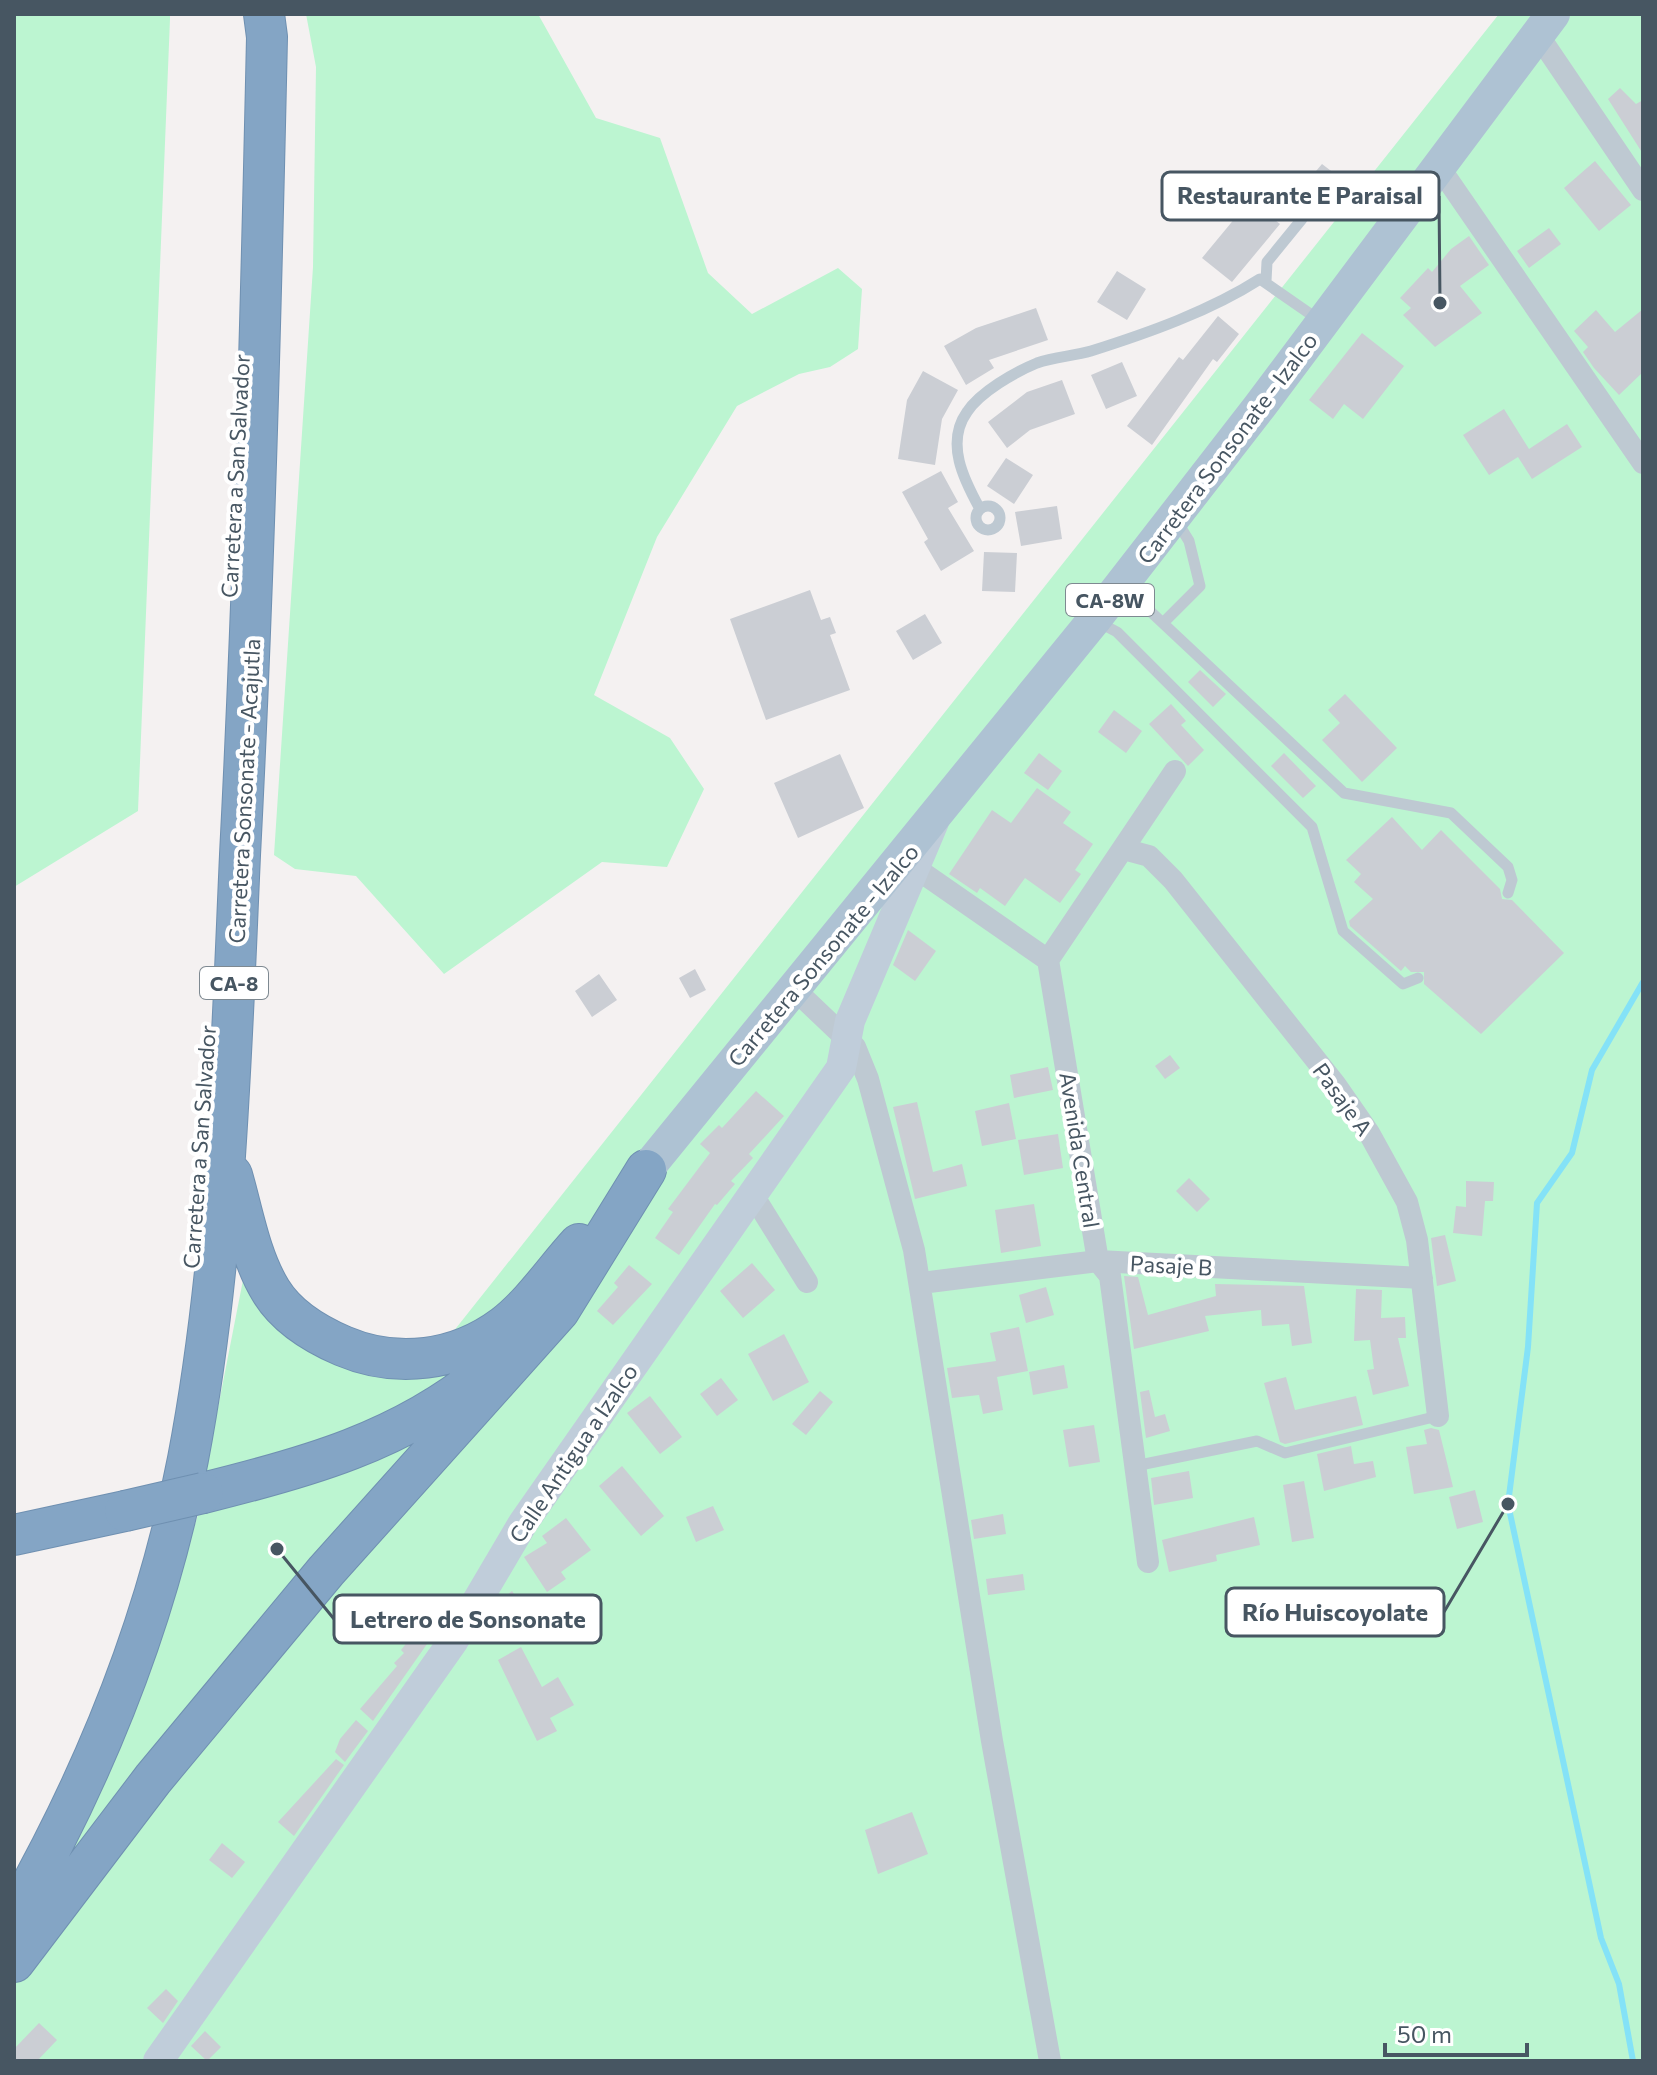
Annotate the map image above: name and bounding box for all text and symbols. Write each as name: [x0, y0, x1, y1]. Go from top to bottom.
callout: Restaurante E Paraisal: [1162, 172, 1439, 220]
text: Restaurante E Paraisal: [1177, 180, 1423, 209]
street label: Carretera Sonsonate - Izalco: [1131, 327, 1323, 569]
street label: Carretera a San Salvador: [215, 353, 255, 599]
road number: CA-8W: [1066, 584, 1154, 616]
street label: Carretera Sonsonate - Acajutla: [223, 638, 265, 944]
street label: Carretera Sonsonate - Izalco: [722, 838, 924, 1072]
road number: CA-8: [200, 967, 268, 999]
street label: Carretera a San Salvador: [177, 1024, 221, 1270]
street label: Pasaje A: [1308, 1057, 1378, 1141]
street label: Avenida Central: [1054, 1070, 1106, 1230]
street label: Pasaje B: [1129, 1249, 1213, 1281]
street label: Calle Antigua a Izalco: [503, 1358, 643, 1548]
callout: Río Huiscoyolate: [1226, 1588, 1444, 1636]
callout: Letrero de Sonsonate: [334, 1595, 601, 1643]
text: Río Huiscoyolate: [1242, 1597, 1428, 1626]
text: Letrero de Sonsonate: [350, 1604, 586, 1633]
scale bar: [1385, 2007, 1527, 2057]
text: 50 m: [1397, 2019, 1452, 2048]

